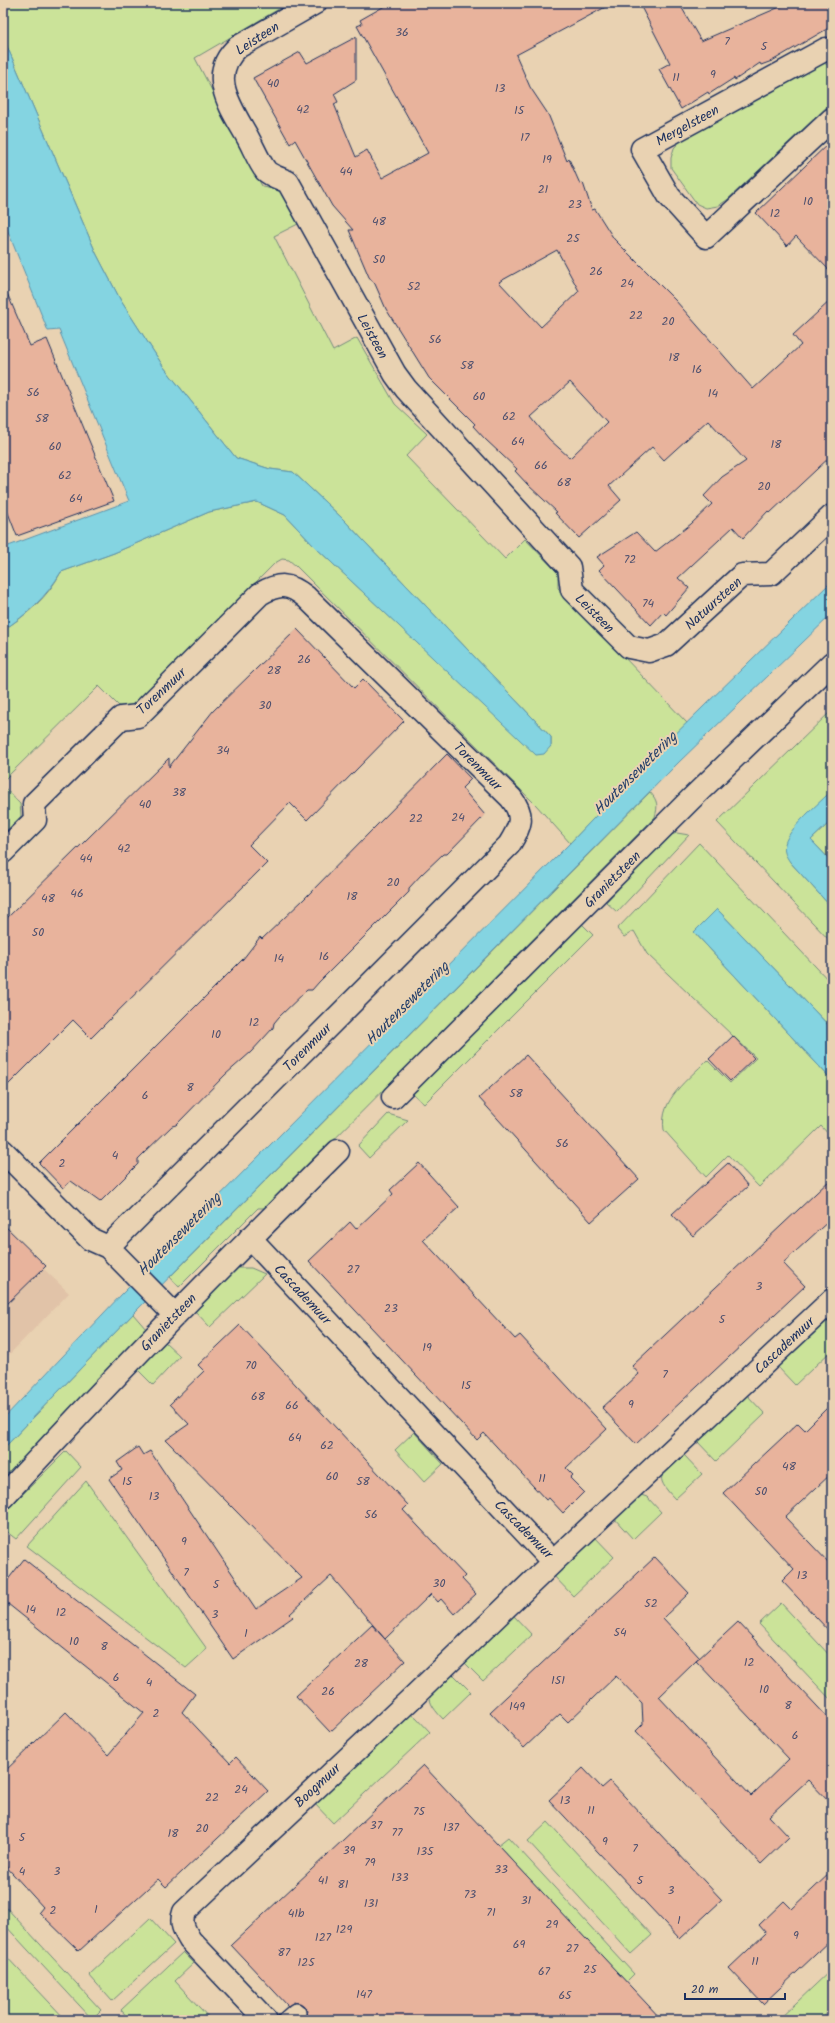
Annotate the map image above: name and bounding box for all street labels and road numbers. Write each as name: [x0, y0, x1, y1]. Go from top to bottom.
street label: Leisteen: [231, 16, 284, 61]
street label: Mergelsteen: [652, 99, 723, 152]
street label: Leisteen: [351, 310, 394, 363]
street label: Natuursteen: [680, 572, 747, 636]
street label: Leisteen: [569, 589, 619, 639]
street label: Torenmuur: [132, 662, 193, 721]
street label: Torenmuur: [448, 737, 508, 797]
street label: Granietsteen: [579, 846, 647, 914]
street label: Torenmuur: [278, 1017, 338, 1077]
street label: Cascademuur: [268, 1259, 337, 1331]
street label: Granietsteen: [135, 1289, 202, 1357]
street label: Cascademuur: [749, 1311, 821, 1380]
street label: Cascademuur: [489, 1495, 559, 1565]
street label: Boogmuur: [289, 1757, 347, 1813]

